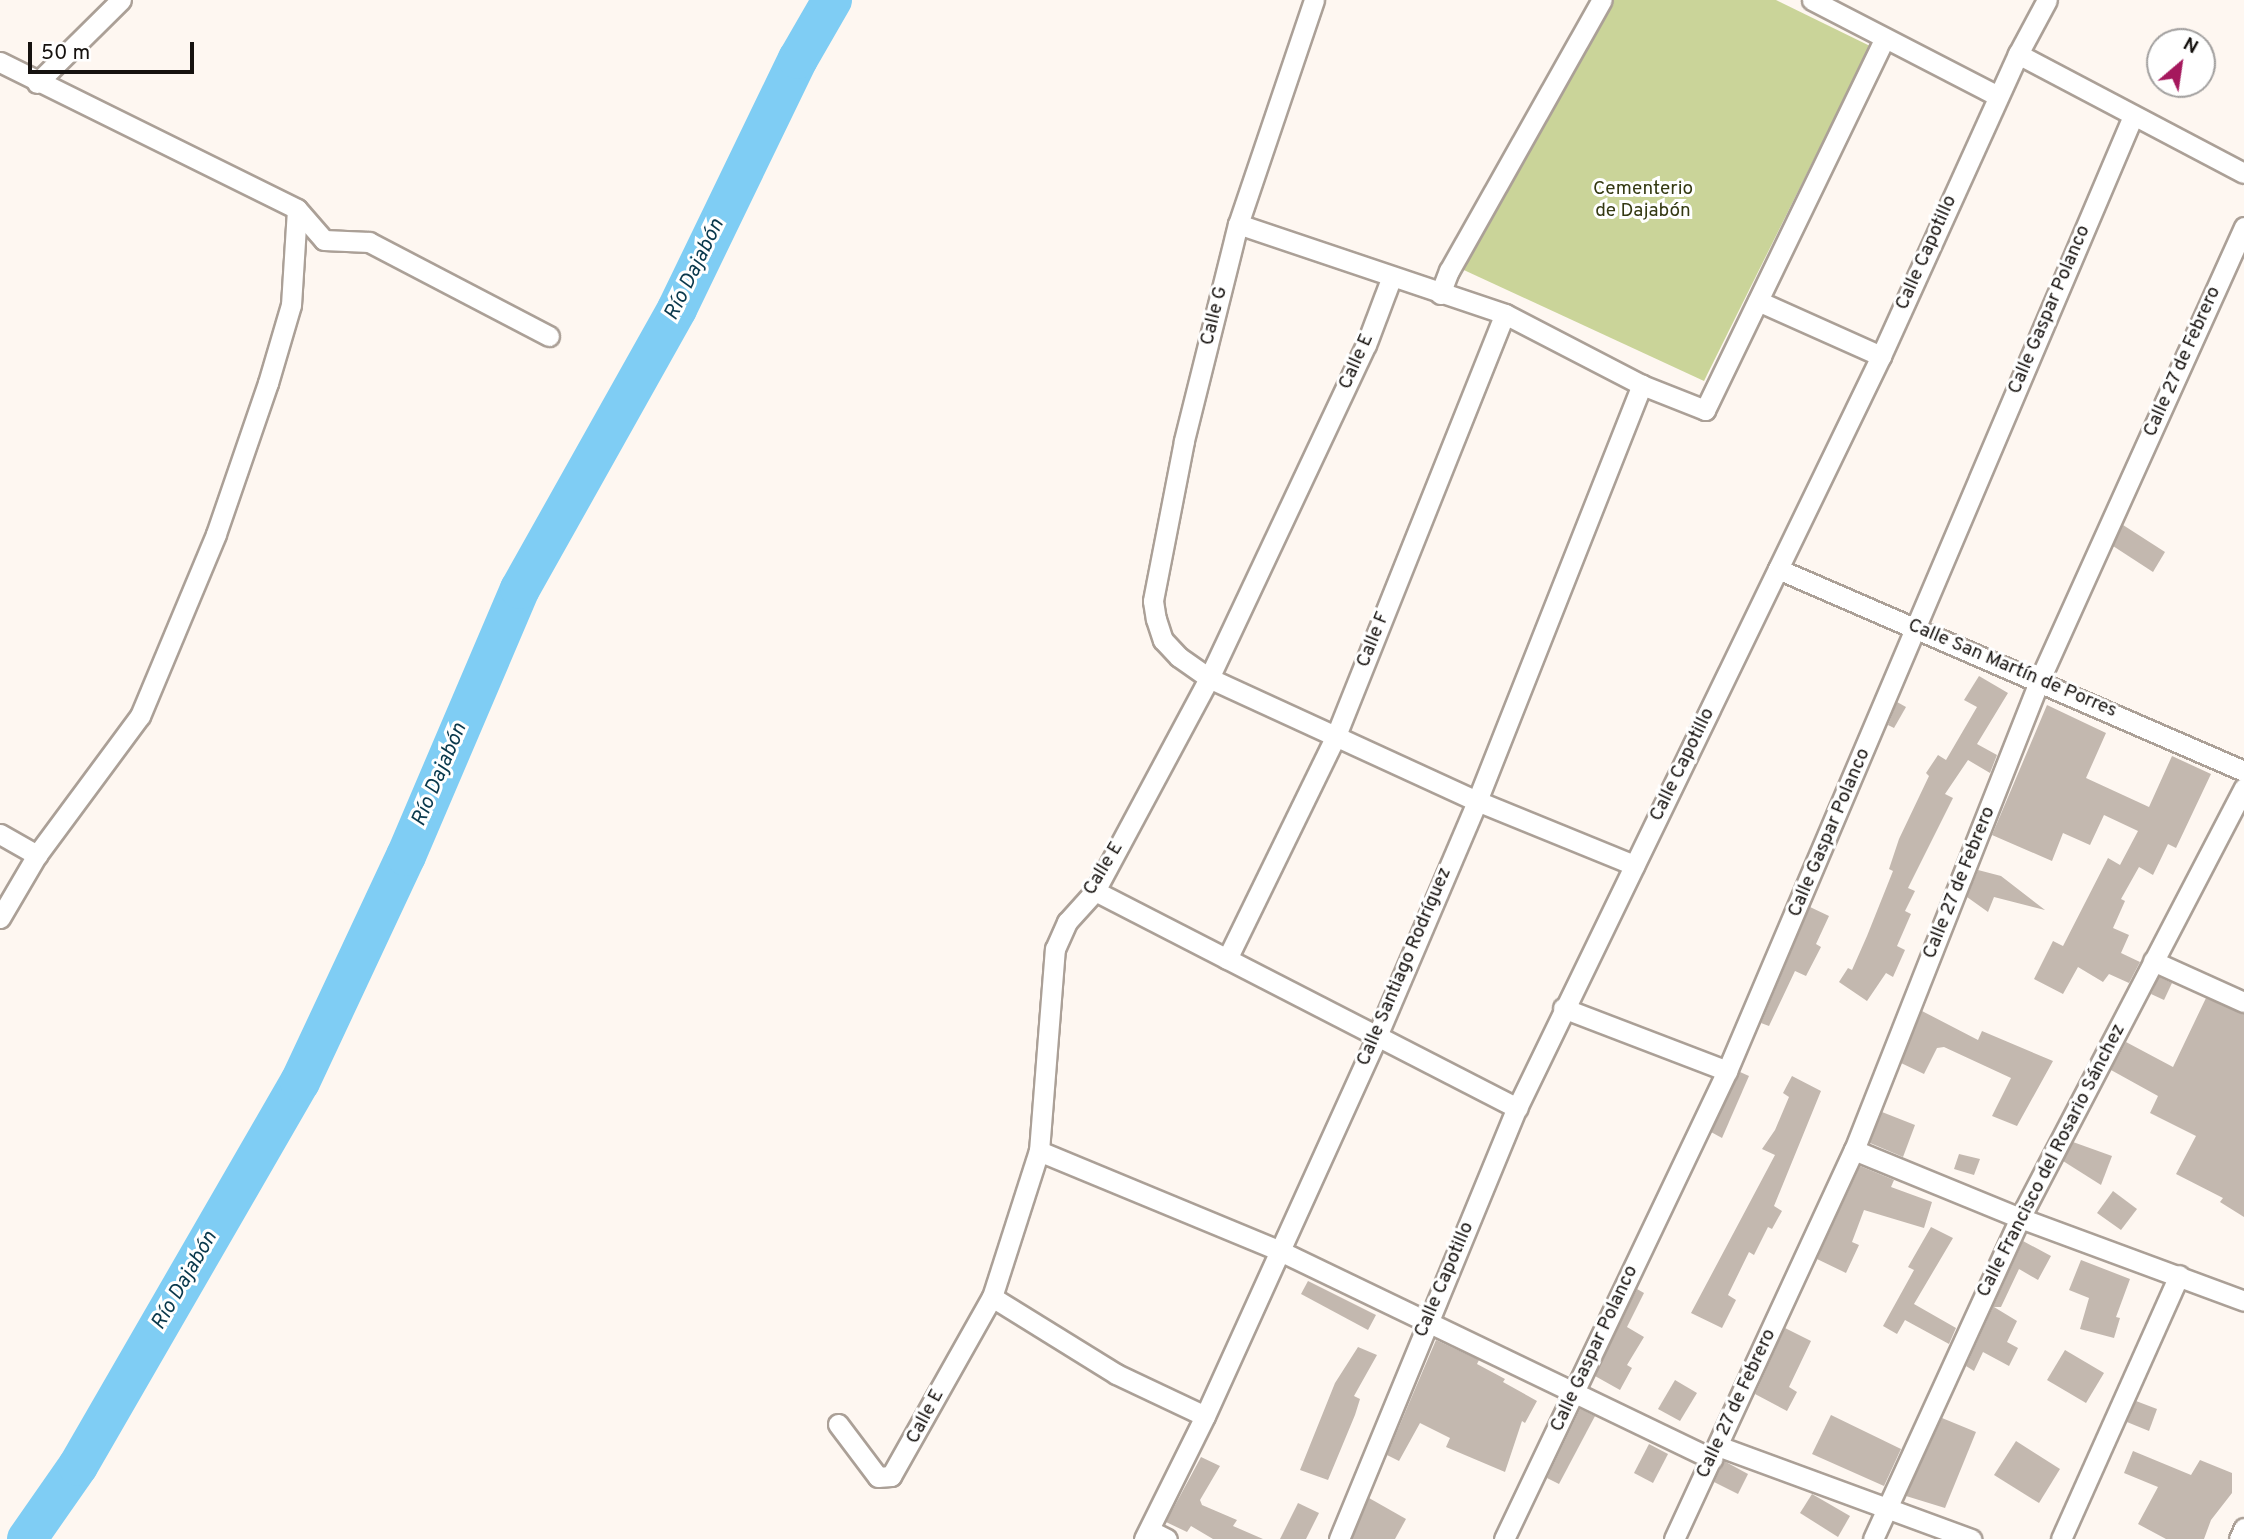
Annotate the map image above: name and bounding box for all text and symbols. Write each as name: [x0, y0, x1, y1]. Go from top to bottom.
scale bar: [32, 28, 198, 72]
north arrow: [2146, 28, 2216, 98]
text: N: [2178, 33, 2202, 60]
text: 50 m: [41, 40, 90, 67]
park label: Cementerio de Dajabón: [1593, 179, 1693, 223]
street label: Calle Capotillo: [1892, 192, 1962, 314]
water label: Río Dajabón: [660, 215, 730, 325]
street label: Calle Gaspar Polanco: [2004, 222, 2096, 398]
street label: Calle 27 de Febrero: [2139, 283, 2227, 441]
street label: Calle G: [1197, 284, 1233, 348]
street label: Calle E: [1335, 331, 1379, 393]
street label: Calle F: [1353, 609, 1395, 671]
street label: Calle San Martín de Porres: [1904, 615, 2120, 723]
street label: Calle Capotillo: [1646, 705, 1720, 825]
water label: Río Dajabón: [407, 720, 473, 830]
street label: Calle Gaspar Polanco: [1784, 745, 1876, 921]
street label: Calle 27 de Febrero: [1919, 803, 2001, 963]
street label: Calle E: [1079, 838, 1129, 900]
street label: Calle Santiago Rodríguez: [1353, 864, 1457, 1070]
street label: Calle Francisco del Rosario Sánchez: [1973, 1021, 2131, 1301]
street label: Calle Capotillo: [1410, 1219, 1480, 1341]
water label: Río Dajabón: [147, 1227, 223, 1335]
street label: Calle Gaspar Polanco: [1546, 1262, 1644, 1436]
street label: Calle 27 de Febrero: [1692, 1325, 1782, 1483]
street label: Calle E: [902, 1386, 950, 1448]

